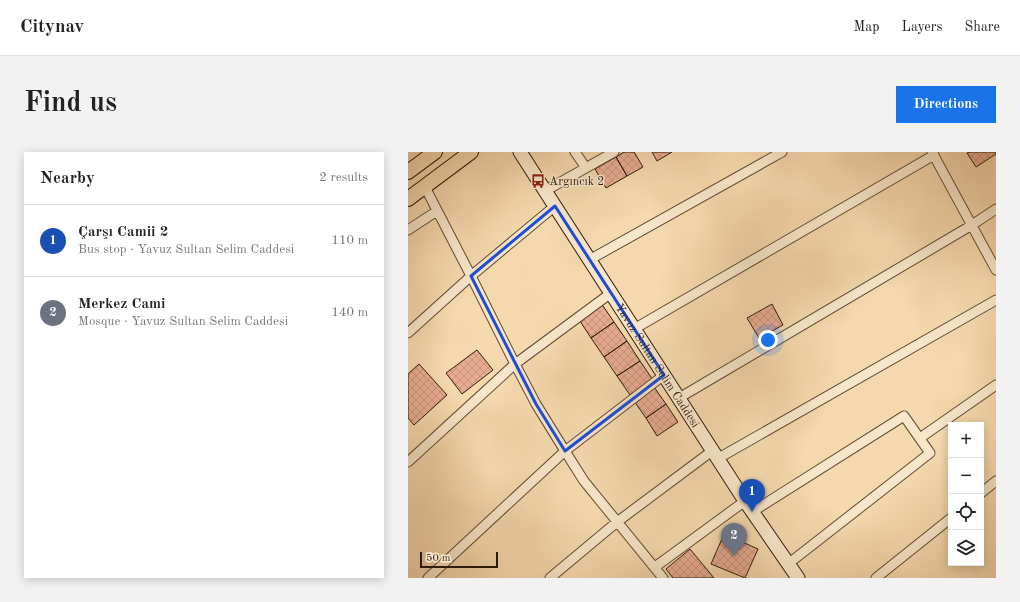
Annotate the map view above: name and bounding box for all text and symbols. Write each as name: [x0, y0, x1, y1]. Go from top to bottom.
text: Citynav: [20, 18, 84, 37]
text: Map: [854, 20, 880, 34]
text: Layers: [902, 20, 943, 34]
text: Share: [965, 20, 1000, 34]
button: Directions: [896, 86, 996, 123]
text: Find us: [24, 90, 117, 118]
text: Nearby: [40, 170, 95, 187]
text: 2 results: [319, 171, 368, 184]
bus stop icon: Argıncık 2: [530, 173, 546, 189]
place label: Argıncık 2: [549, 176, 604, 188]
text: Çarşı Camii 2: [78, 225, 168, 240]
text: 1: [49, 234, 57, 247]
text: 110 m: [331, 234, 368, 247]
text: Bus stop · Yavuz Sultan Selim Caddesi: [78, 243, 294, 256]
text: Merkez Cami: [78, 297, 165, 312]
street label: Yavuz Sultan Selim Caddesi: [612, 302, 701, 430]
text: 2: [49, 306, 57, 319]
text: 140 m: [331, 306, 368, 319]
text: Mosque · Yavuz Sultan Selim Caddesi: [78, 315, 288, 328]
your location: [758, 330, 778, 350]
map controls: [948, 422, 984, 566]
button: +: [948, 422, 984, 458]
button: −: [948, 458, 984, 494]
pin: 1: [739, 479, 765, 512]
button: locate: [948, 494, 984, 530]
pin: 2: [721, 523, 747, 556]
button: layers: [948, 530, 984, 566]
scale bar: [420, 550, 498, 569]
text: 50 m: [426, 553, 451, 564]

